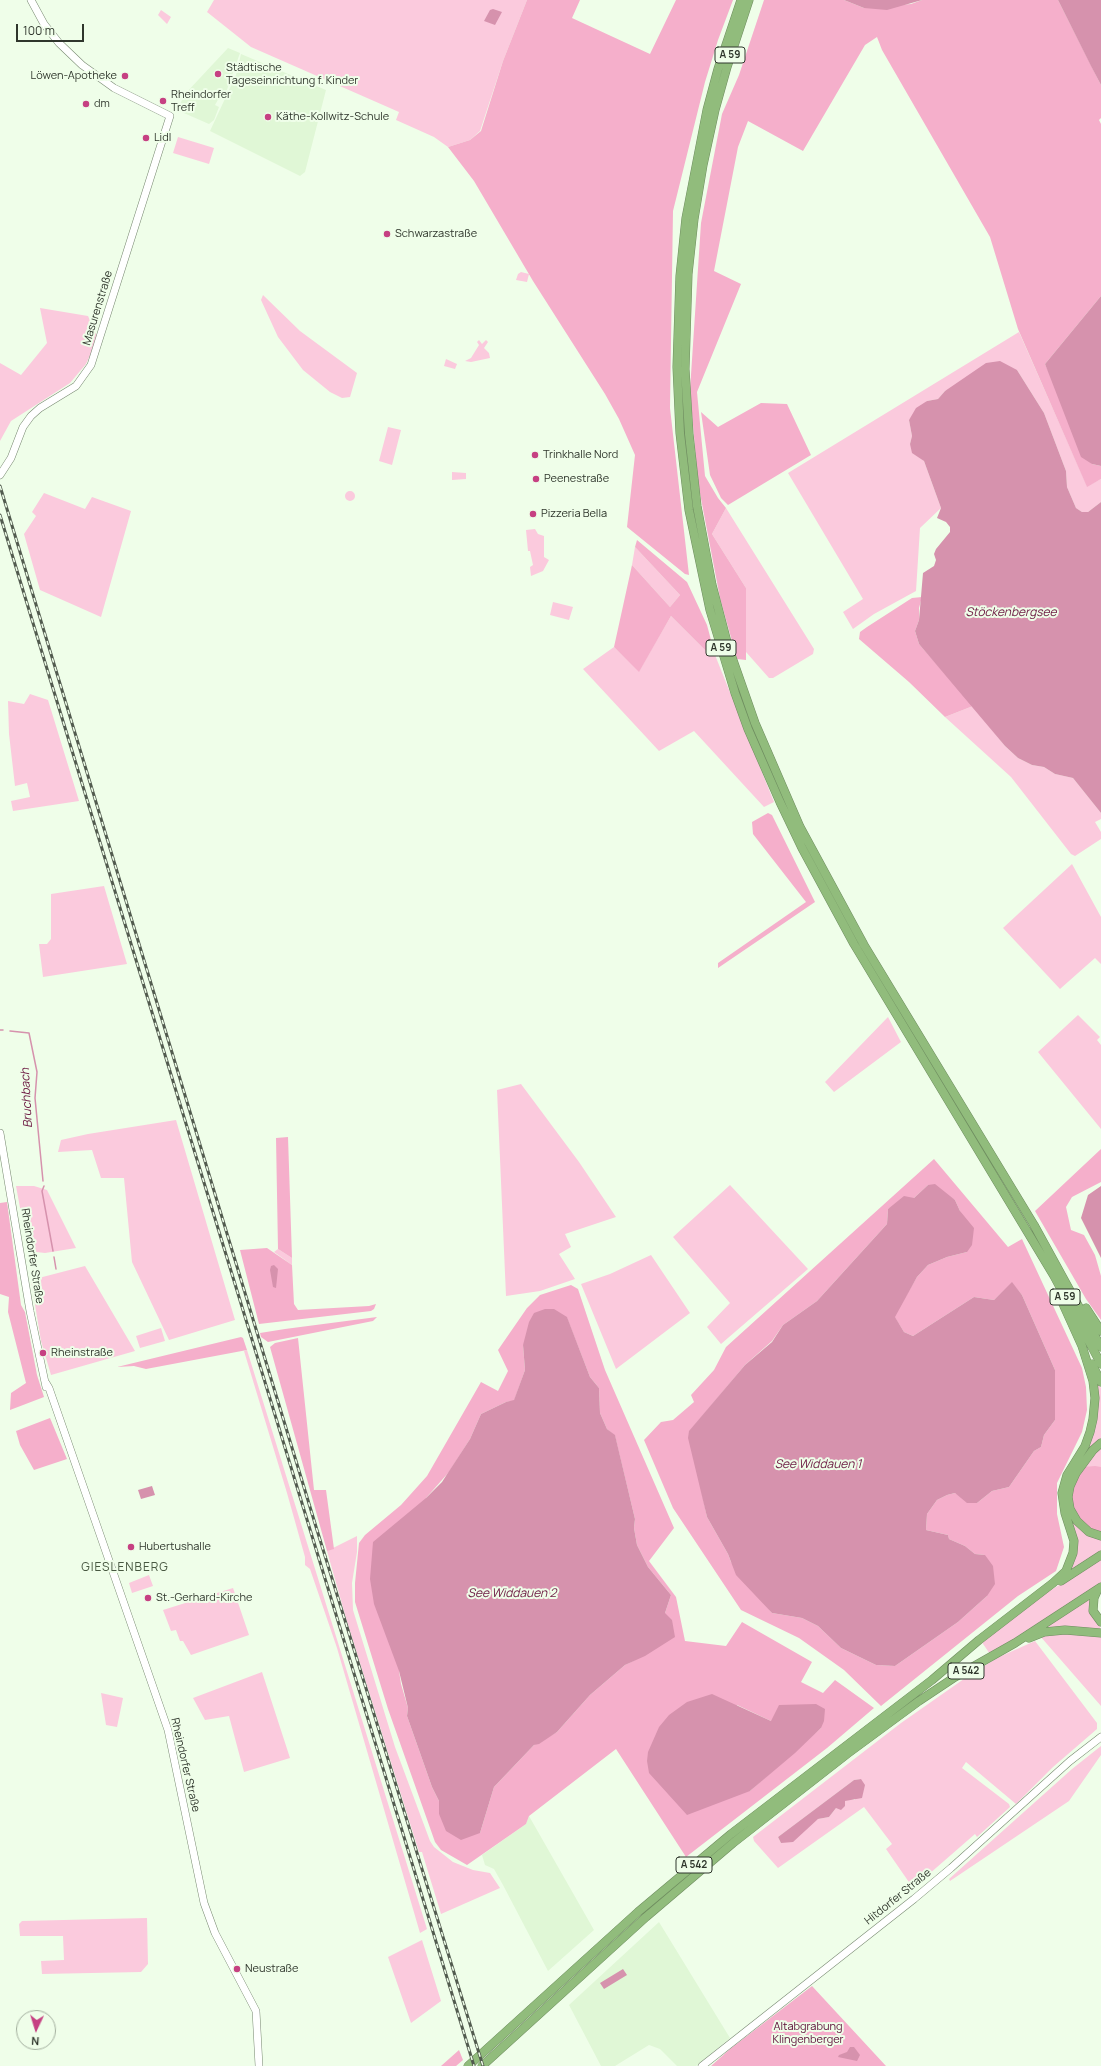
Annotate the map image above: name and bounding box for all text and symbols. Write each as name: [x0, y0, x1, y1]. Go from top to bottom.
scale bar: [18, 16, 86, 42]
text: 100 m: [23, 22, 55, 39]
road number: A 59: [715, 47, 745, 63]
place label: Städtische Tageseinrichtung f. Kinder: [226, 61, 358, 87]
place label: Löwen-Apotheke: [31, 69, 117, 83]
marker: Städtische Tageseinrichtung f. Kinder: [213, 69, 223, 79]
marker: Löwen-Apotheke: [120, 71, 130, 81]
place label: Rheindorfer Treff: [171, 88, 231, 114]
marker: Rheindorfer Treff: [158, 96, 168, 106]
place label: dm: [94, 97, 110, 111]
marker: dm: [81, 99, 91, 109]
place label: Käthe-Kollwitz-Schule: [276, 110, 389, 124]
marker: Käthe-Kollwitz-Schule: [263, 112, 273, 122]
place label: Lidl: [154, 131, 171, 145]
marker: Lidl: [141, 133, 151, 143]
place label: Schwarzastraße: [395, 227, 477, 241]
marker: Schwarzastraße: [382, 229, 392, 239]
street label: Masurenstraße: [80, 269, 116, 347]
place label: Trinkhalle Nord: [543, 448, 618, 462]
marker: Trinkhalle Nord: [530, 450, 540, 460]
place label: Peenestraße: [544, 472, 609, 486]
marker: Peenestraße: [531, 474, 541, 484]
place label: Pizzeria Bella: [541, 507, 607, 521]
marker: Pizzeria Bella: [528, 509, 538, 519]
water label: Stöckenbergsee: [965, 606, 1057, 620]
road number: A 59: [706, 640, 736, 656]
water label: Bruchbach: [18, 1068, 36, 1128]
street label: Rheindorfer Straße: [18, 1207, 46, 1305]
road number: A 59: [1050, 1289, 1080, 1305]
place label: Rheinstraße: [51, 1346, 113, 1360]
marker: Rheinstraße: [38, 1348, 48, 1358]
water label: See Widdauen 1: [775, 1458, 861, 1472]
place label: Hubertushalle: [139, 1540, 211, 1554]
marker: Hubertushalle: [126, 1542, 136, 1552]
district label: GIESLENBERG: [81, 1561, 169, 1575]
water label: See Widdauen 2: [468, 1587, 556, 1601]
place label: St.-Gerhard-Kirche: [156, 1591, 252, 1605]
marker: St.-Gerhard-Kirche: [143, 1593, 153, 1603]
road number: A 542: [948, 1663, 984, 1679]
street label: Rheindorfer Straße: [168, 1717, 202, 1813]
road number: A 542: [676, 1857, 712, 1873]
street label: Hitdorfer Straße: [862, 1866, 934, 1928]
place label: Neustraße: [245, 1962, 299, 1976]
marker: Neustraße: [232, 1964, 242, 1974]
north arrow: [16, 2010, 56, 2050]
park label: Altabgrabung Klingenberger: [772, 2020, 844, 2046]
text: N: [31, 2034, 40, 2049]

